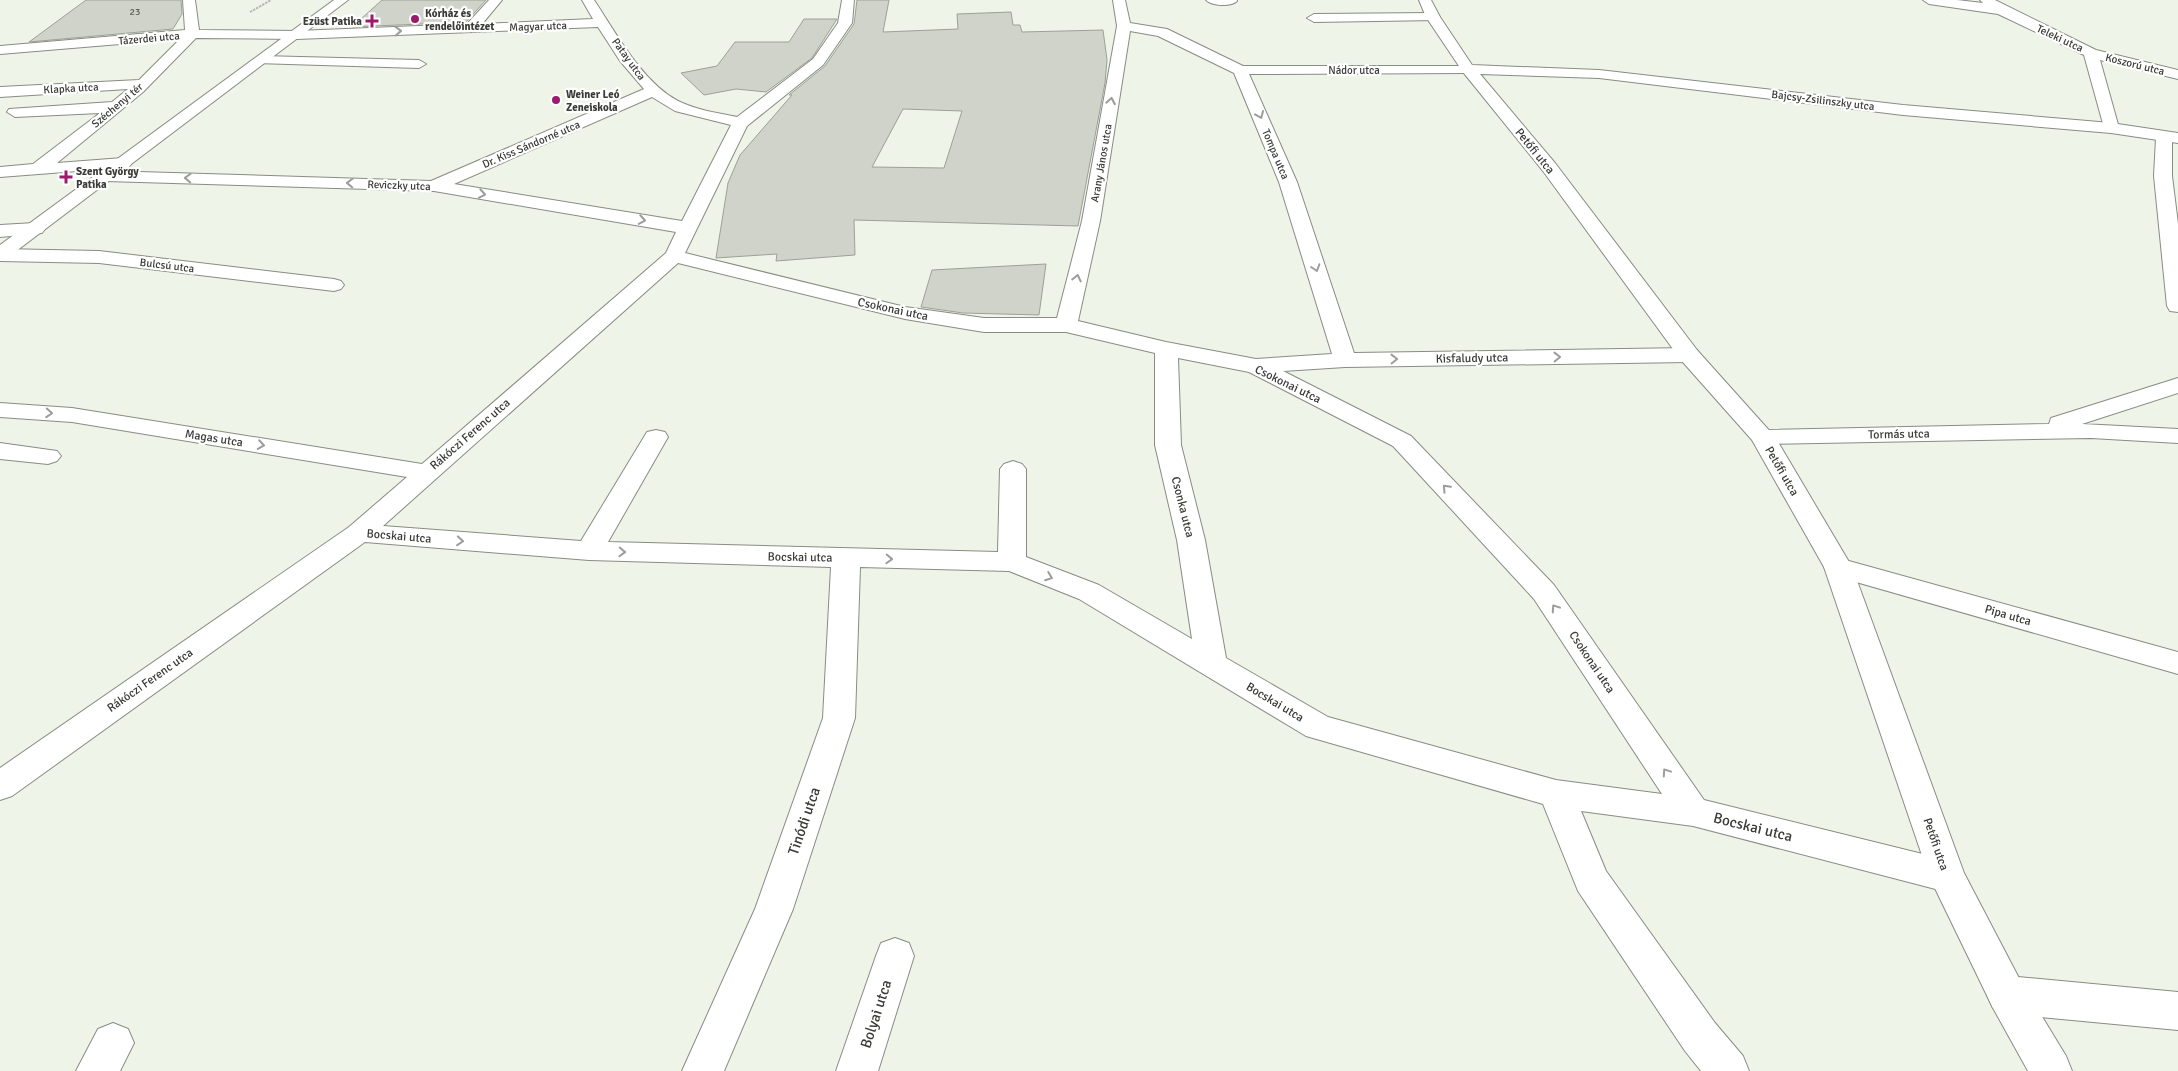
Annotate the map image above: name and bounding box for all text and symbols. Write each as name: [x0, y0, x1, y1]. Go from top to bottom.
house number: 23: [130, 6, 140, 18]
place label: Kórház és rendelőintézet: [425, 7, 494, 33]
marker: Kórház és rendelőintézet: [409, 13, 421, 25]
place label: Ezüst Patika: [303, 15, 362, 28]
marker: Ezüst Patika: [366, 15, 378, 27]
street label: Magyar utca: [509, 19, 568, 34]
street label: Teleki utca: [2034, 22, 2086, 55]
one-way arrow: [395, 25, 403, 36]
street label: Tázerdei utca: [118, 29, 181, 48]
street label: Patay utca: [609, 36, 648, 83]
street label: Koszorú utca: [2104, 51, 2166, 78]
street label: Nádor utca: [1328, 64, 1380, 77]
street label: Széchenyi tér: [89, 80, 146, 131]
street label: Klapka utca: [43, 81, 99, 96]
place label: Weiner Leó Zeneiskola: [566, 88, 620, 114]
street label: Bajcsy-Zsilinszky utca: [1771, 88, 1876, 113]
marker: Weiner Leó Zeneiskola: [550, 94, 562, 106]
one-way arrow: [1106, 97, 1116, 106]
one-way arrow: [1253, 110, 1264, 119]
street label: Dr. Kiss Sándorné utca: [480, 118, 582, 171]
street label: Arany János utca: [1088, 122, 1115, 203]
street label: Petőfi utca: [1512, 125, 1558, 177]
street label: Tompa utca: [1259, 127, 1292, 182]
place label: Szent György Patika: [76, 165, 139, 191]
marker: Szent György Patika: [60, 171, 72, 183]
one-way arrow: [183, 173, 191, 183]
one-way arrow: [346, 178, 354, 188]
street label: Reviczky utca: [367, 178, 431, 193]
one-way arrow: [478, 188, 486, 198]
one-way arrow: [638, 215, 647, 225]
street label: Bulcsú utca: [139, 256, 195, 275]
one-way arrow: [1310, 263, 1320, 271]
one-way arrow: [1071, 274, 1082, 283]
street label: Csokonai utca: [856, 295, 930, 324]
street label: Kisfaludy utca: [1436, 350, 1508, 367]
one-way arrow: [1553, 352, 1561, 362]
one-way arrow: [1390, 354, 1398, 364]
street label: Csokonai utca: [1252, 362, 1323, 407]
street label: Rákóczi Ferenc utca: [427, 395, 514, 473]
one-way arrow: [45, 408, 53, 419]
street label: Tormás utca: [1868, 426, 1930, 443]
street label: Magas utca: [184, 427, 244, 450]
one-way arrow: [257, 440, 266, 450]
street label: Petőfi utca: [1761, 444, 1802, 499]
street label: Csonka utca: [1168, 475, 1197, 539]
one-way arrow: [1443, 484, 1452, 493]
street label: Bocskai utca: [366, 526, 432, 547]
one-way arrow: [456, 535, 464, 546]
one-way arrow: [618, 547, 626, 558]
street label: Bocskai utca: [767, 549, 833, 566]
one-way arrow: [886, 554, 893, 564]
one-way arrow: [1044, 570, 1053, 581]
street label: Pipa utca: [1983, 602, 2033, 629]
one-way arrow: [1552, 604, 1561, 614]
street label: Csokonai utca: [1565, 628, 1618, 696]
street label: Rákóczi Ferenc utca: [104, 645, 196, 716]
street label: Bocskai utca: [1243, 679, 1306, 726]
one-way arrow: [1663, 768, 1672, 777]
street label: Tinódi utca: [784, 785, 824, 857]
street label: Bocskai utca: [1712, 808, 1794, 846]
street label: Petőfi utca: [1920, 816, 1952, 872]
street label: Bolyai utca: [856, 977, 896, 1051]

